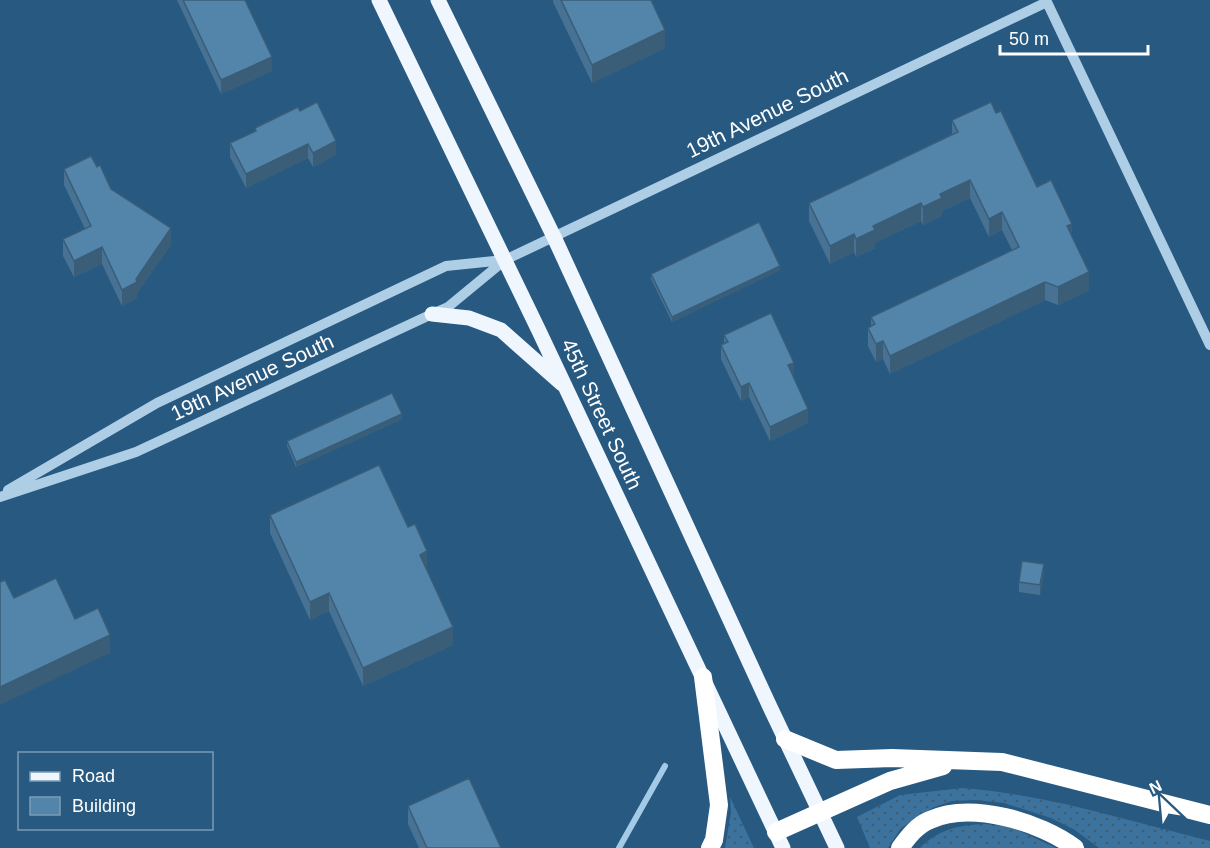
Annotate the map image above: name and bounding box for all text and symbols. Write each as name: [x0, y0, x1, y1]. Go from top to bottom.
scale bar: [1000, 18, 1148, 56]
text: 50 m: [1009, 29, 1049, 49]
street label: 19th Avenue South: [682, 64, 852, 162]
street label: 19th Avenue South: [167, 329, 337, 425]
street label: 45th Street South: [557, 335, 647, 493]
legend: [18, 752, 213, 830]
text: Road: [72, 766, 115, 786]
north arrow: [1132, 770, 1192, 830]
text: N: [1147, 777, 1165, 797]
text: Building: [72, 796, 136, 816]

